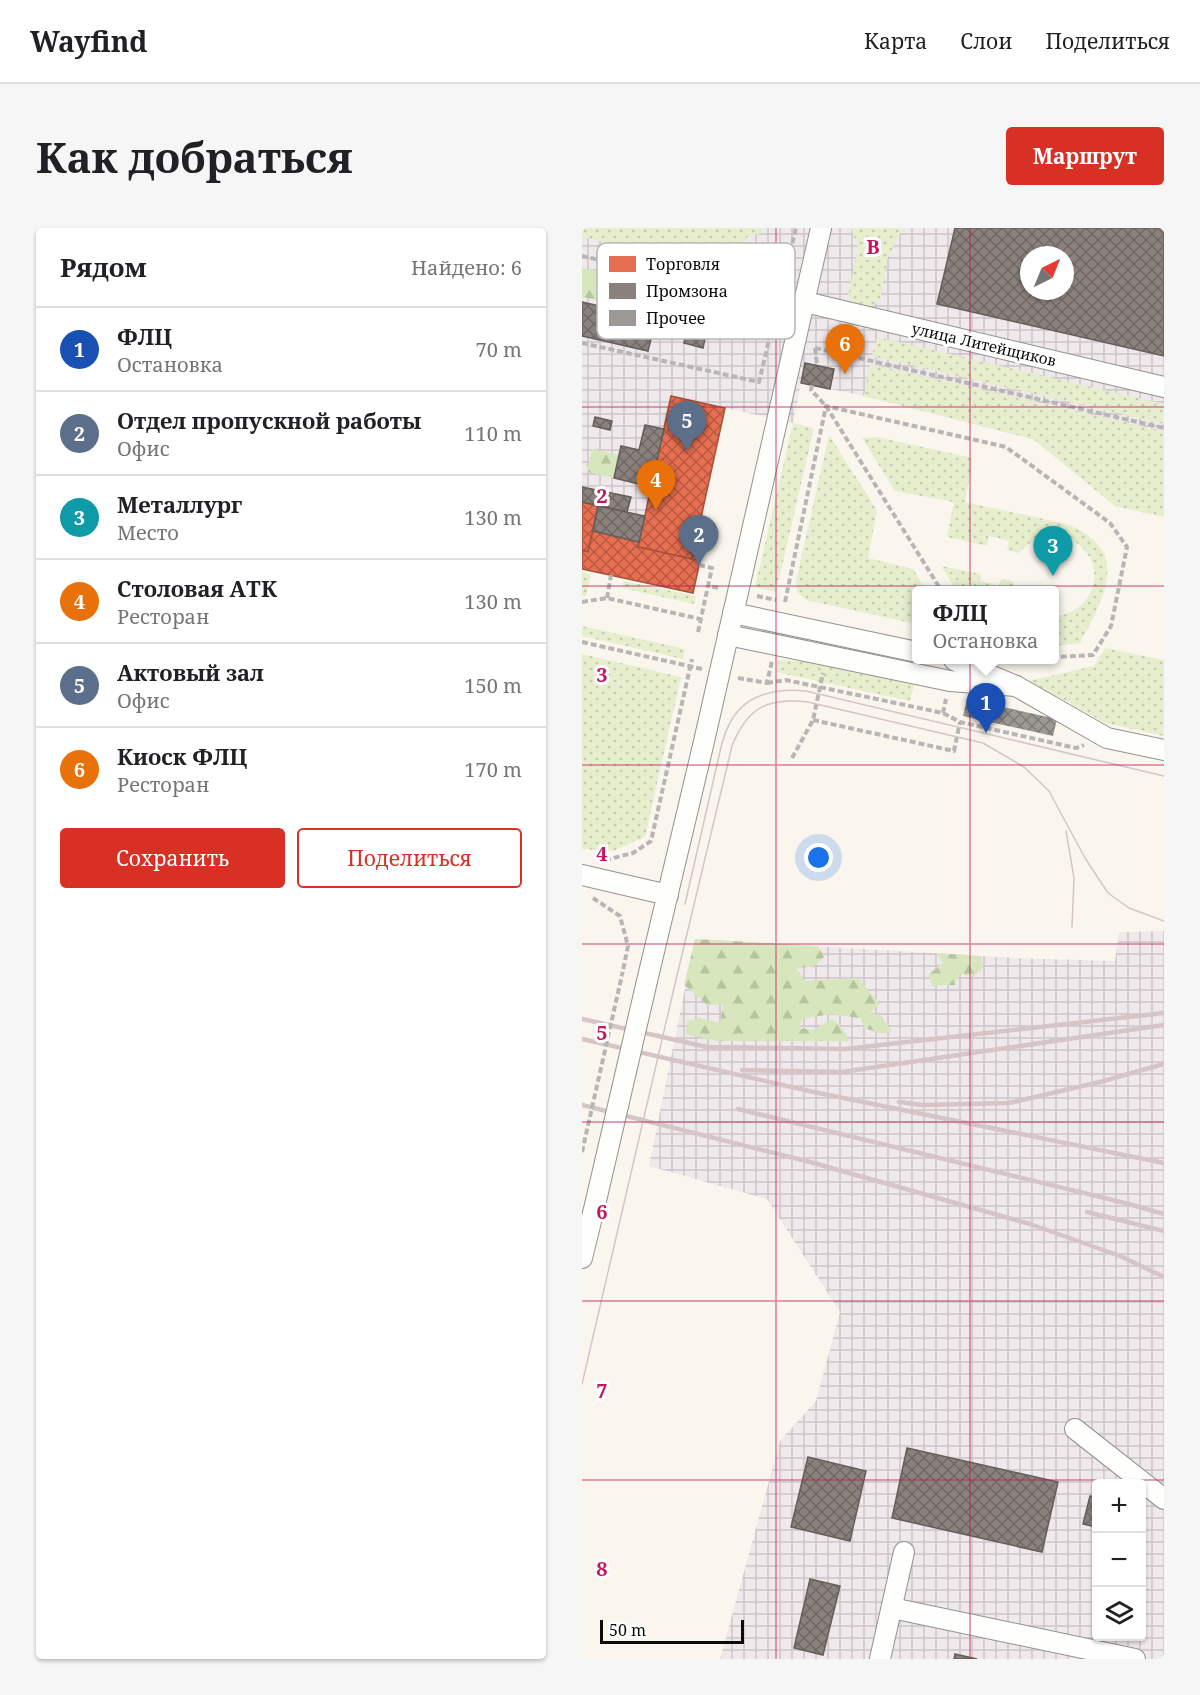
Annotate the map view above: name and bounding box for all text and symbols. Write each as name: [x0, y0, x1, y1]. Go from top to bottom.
text: Wayfind: [30, 22, 148, 60]
text: Карта: [864, 27, 927, 55]
text: Слои: [960, 27, 1012, 55]
text: Поделиться: [1045, 27, 1170, 55]
button: Маршрут: [1006, 127, 1164, 185]
text: Как добраться: [36, 128, 353, 185]
text: B: [866, 233, 880, 260]
legend: [597, 243, 795, 339]
north arrow: [1020, 246, 1074, 300]
text: Рядом: [60, 249, 147, 285]
text: Торговля: [646, 253, 720, 275]
text: Найдено: 6: [411, 254, 522, 281]
text: Промзона: [646, 280, 728, 302]
text: Прочее: [646, 307, 705, 329]
street label: улица Литейщиков: [910, 318, 1058, 370]
text: ФЛЦ: [117, 321, 172, 351]
pin: 6: [826, 324, 864, 374]
text: 1: [74, 336, 85, 363]
text: 70 m: [476, 336, 522, 363]
text: Остановка: [117, 351, 223, 378]
pin: 5: [668, 402, 706, 451]
text: Отдел пропускной работы: [117, 405, 421, 435]
text: 2: [74, 420, 85, 447]
text: 110 m: [464, 420, 522, 447]
text: Офис: [117, 435, 170, 462]
pin: 4: [636, 460, 676, 510]
text: 2: [596, 482, 608, 509]
text: Металлург: [117, 489, 242, 519]
text: 3: [74, 504, 85, 531]
text: 130 m: [464, 504, 522, 531]
pin: 2: [680, 516, 718, 565]
text: Место: [117, 519, 179, 546]
pin: 3: [1034, 526, 1072, 576]
text: Столовая АТК: [117, 573, 277, 603]
popup: [912, 586, 1059, 664]
text: 4: [74, 588, 85, 615]
text: 130 m: [464, 588, 522, 615]
text: ФЛЦ: [933, 597, 988, 627]
text: Ресторан: [117, 603, 209, 630]
text: Остановка: [933, 627, 1038, 654]
text: Актовый зал: [117, 657, 264, 687]
text: 3: [596, 661, 608, 688]
text: 5: [74, 672, 85, 699]
text: 150 m: [464, 672, 522, 699]
pin: 1: [966, 684, 1006, 733]
text: Офис: [117, 687, 170, 714]
text: Киоск ФЛЦ: [117, 741, 247, 771]
text: 6: [74, 756, 85, 783]
text: 170 m: [464, 756, 522, 783]
text: Ресторан: [117, 771, 209, 798]
button: Сохранить: [60, 828, 285, 888]
button: Поделиться: [297, 828, 522, 888]
text: 4: [596, 840, 608, 867]
your location: [804, 843, 833, 872]
text: 5: [596, 1019, 608, 1046]
text: 6: [596, 1198, 608, 1225]
text: 7: [596, 1377, 608, 1404]
map controls: [1092, 1479, 1146, 1641]
button: +: [1092, 1479, 1146, 1533]
button: −: [1092, 1533, 1146, 1587]
text: 8: [596, 1555, 608, 1582]
button: layers: [1092, 1587, 1146, 1641]
scale bar: [600, 1617, 744, 1644]
text: 50 m: [609, 1619, 646, 1641]

